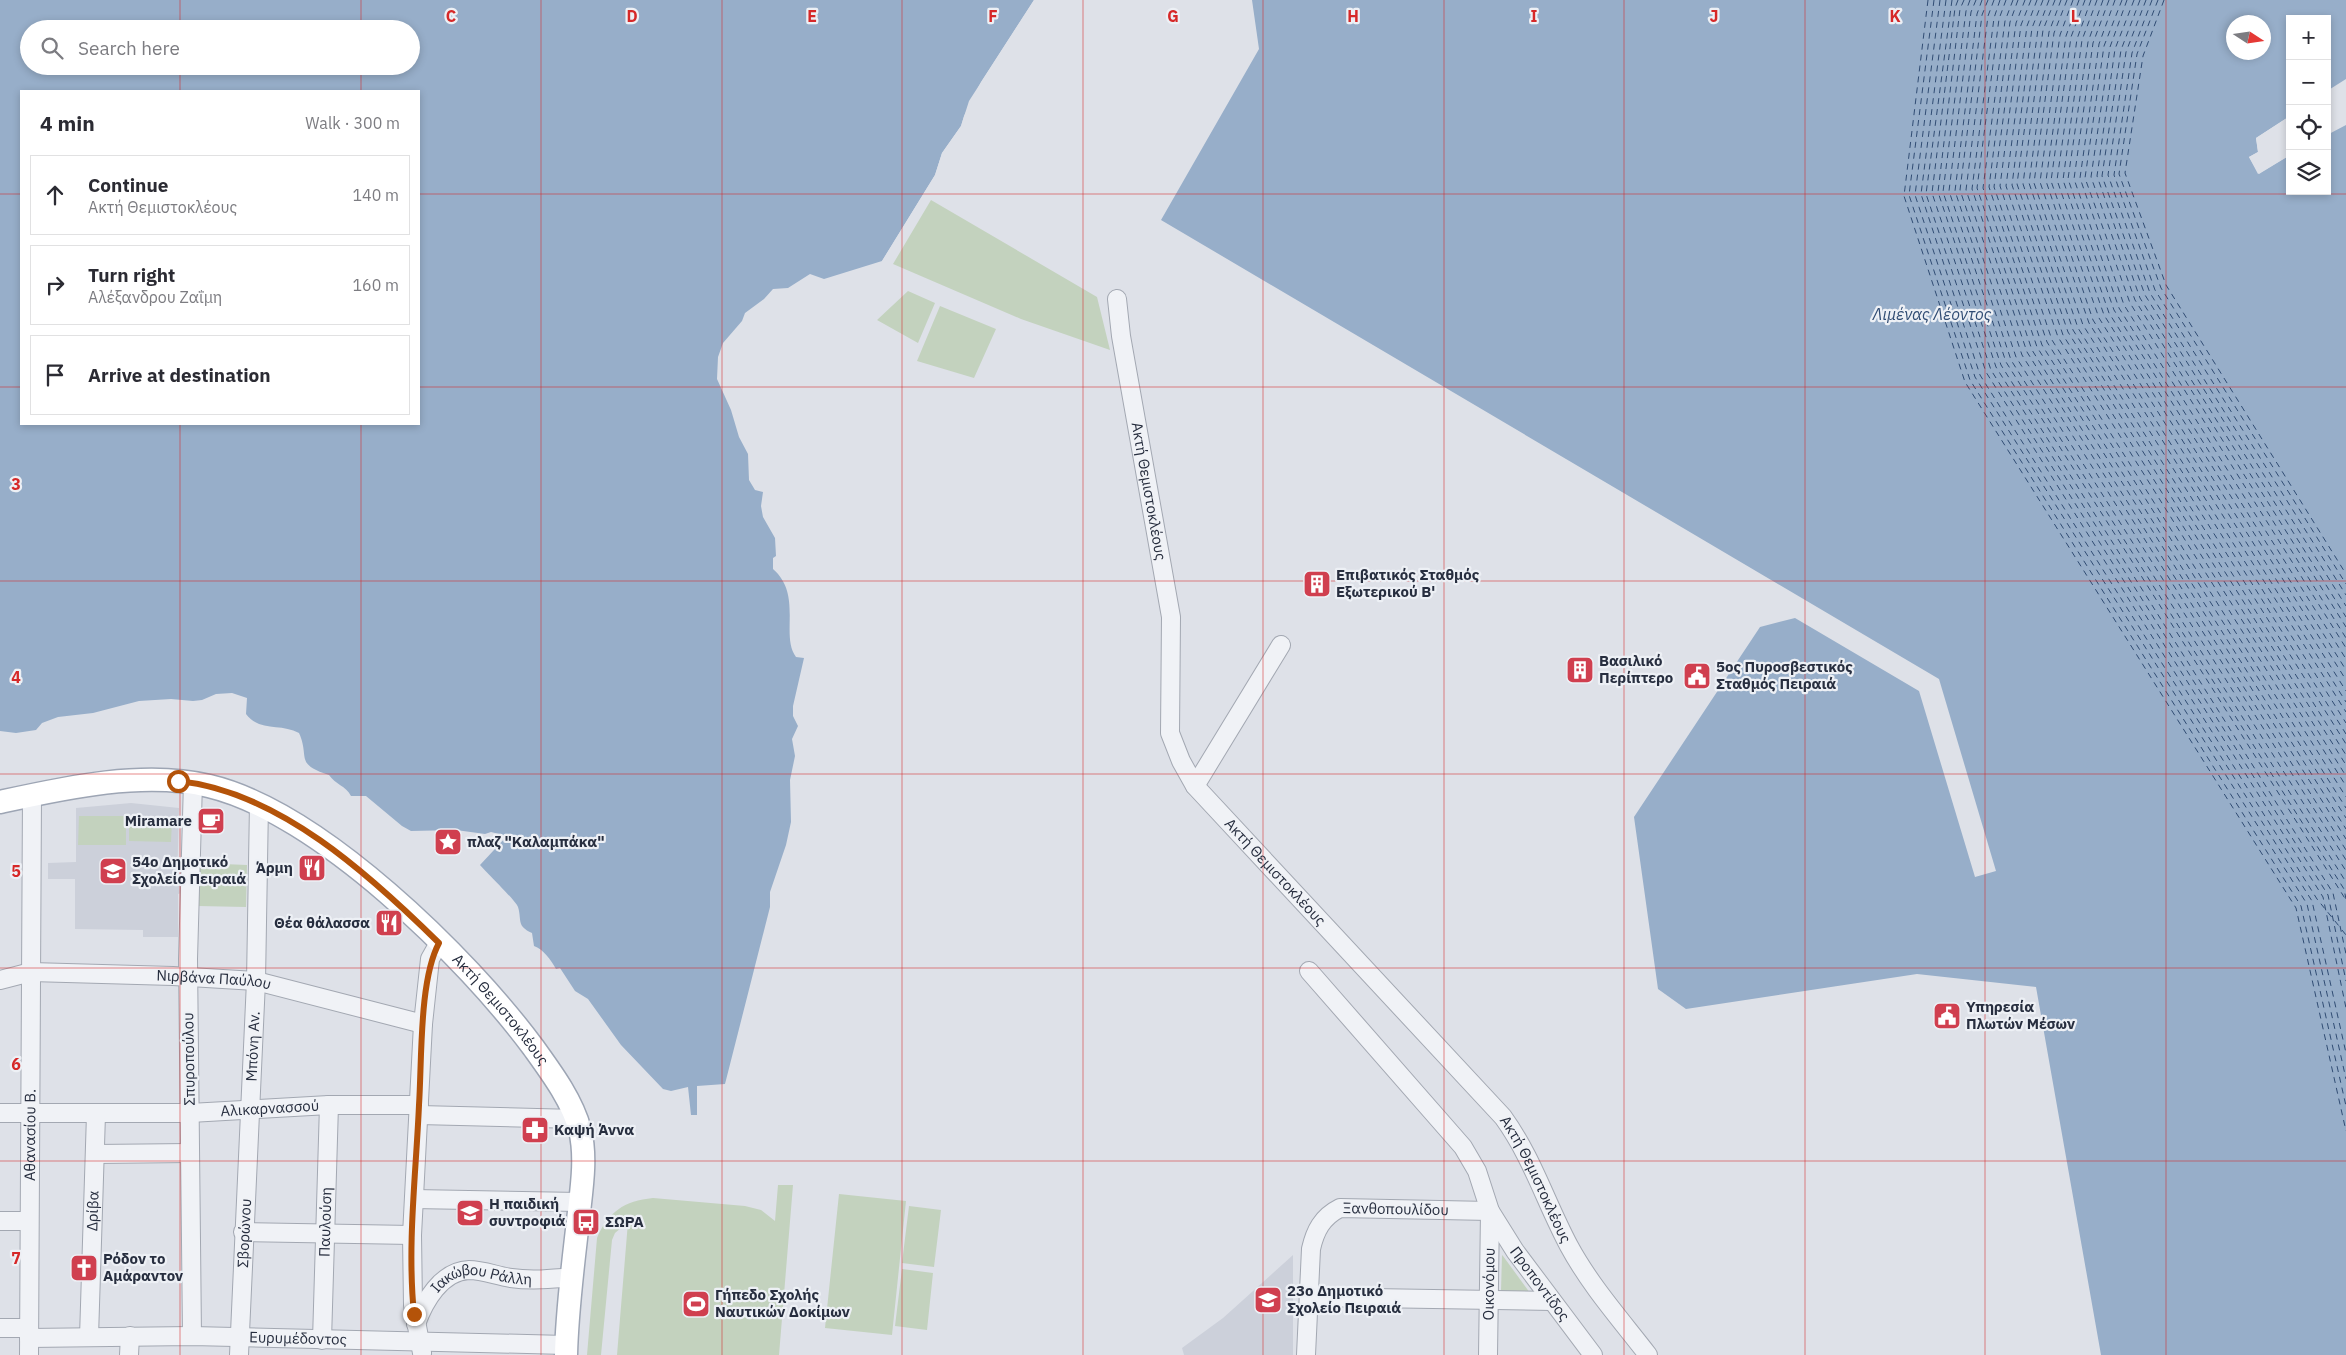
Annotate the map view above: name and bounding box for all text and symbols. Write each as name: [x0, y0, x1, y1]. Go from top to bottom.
text: C: [446, 6, 456, 26]
text: D: [626, 6, 638, 26]
text: E: [807, 6, 817, 26]
text: F: [988, 6, 998, 26]
text: G: [1167, 6, 1179, 26]
text: H: [1347, 6, 1359, 26]
text: I: [1531, 6, 1538, 26]
text: J: [1710, 6, 1718, 26]
text: K: [1889, 6, 1901, 26]
text: L: [2071, 6, 2079, 26]
north arrow: [2226, 15, 2271, 60]
map controls: [2286, 15, 2331, 195]
button: +: [2286, 15, 2331, 60]
search box: [20, 20, 420, 75]
icon: search: [38, 34, 66, 62]
text: Search here: [78, 36, 180, 60]
button: −: [2286, 60, 2331, 105]
button: locate: [2286, 105, 2331, 150]
text: 4 min: [40, 109, 95, 137]
text: Walk · 300 m: [305, 113, 400, 133]
button: layers: [2286, 150, 2331, 195]
text: Continue: [88, 173, 168, 197]
icon: ahead: [41, 181, 69, 209]
text: 140 m: [352, 185, 399, 205]
text: Ακτή Θεμιστοκλέους: [88, 197, 237, 217]
text: Turn right: [88, 263, 175, 287]
icon: right: [41, 271, 69, 299]
text: 160 m: [352, 275, 399, 295]
text: Αλέξανδρου Ζαΐμη: [88, 287, 222, 307]
water label: Λιμένας Λέοντος: [1872, 304, 1992, 324]
icon: arrive: [41, 361, 69, 389]
text: Arrive at destination: [88, 363, 271, 387]
street label: Ακτή Θεμιστοκλέους: [1128, 421, 1171, 562]
text: 3: [11, 474, 21, 494]
place label: Επιβατικός Σταθμός Εξωτερικού Β': [1336, 565, 1480, 601]
building icon: Επιβατικός Σταθμός Εξωτερικού Β': [1302, 569, 1332, 599]
place label: Βασιλικό Περίπτερο: [1599, 651, 1673, 687]
building icon: Βασιλικό Περίπτερο: [1565, 655, 1595, 685]
place label: 5ος Πυροσβεστικός Σταθμός Πειραιά: [1716, 657, 1853, 693]
public building icon: 5ος Πυροσβεστικός Σταθμός Πειραιά: [1682, 661, 1712, 691]
text: 4: [11, 667, 21, 687]
route start: [167, 770, 190, 793]
cafe icon: Miramare: [196, 806, 226, 836]
place label: Miramare: [125, 811, 192, 830]
street label: Ακτή Θεμιστοκλέους: [1221, 814, 1330, 930]
place icon: πλαζ "Καλαμπάκα": [433, 827, 463, 857]
place label: πλαζ "Καλαμπάκα": [467, 832, 605, 851]
place label: 54ο Δημοτικό Σχολείο Πειραιά: [132, 852, 246, 888]
restaurant icon: Άρμη: [297, 853, 327, 883]
school or university icon: 54ο Δημοτικό Σχολείο Πειραιά: [98, 856, 128, 886]
place label: Άρμη: [256, 858, 293, 877]
text: 5: [11, 861, 21, 881]
restaurant icon: Θέα θάλασσα: [374, 908, 404, 938]
place label: Θέα θάλασσα: [274, 913, 370, 932]
street label: Ακτή Θεμιστοκλέους: [449, 950, 553, 1069]
street label: Νιρβάνα Παύλου: [156, 966, 273, 994]
place label: Υπηρεσία Πλωτών Μέσων: [1966, 997, 2075, 1033]
public building icon: Υπηρεσία Πλωτών Μέσων: [1932, 1001, 1962, 1031]
street label: Μπόνη Αν.: [241, 1011, 264, 1082]
street label: Σπυροπούλου: [178, 1012, 199, 1106]
text: 6: [11, 1054, 21, 1074]
street label: Αθανασίου Β.: [20, 1089, 39, 1181]
street label: Αλικαρνασσού: [220, 1096, 320, 1120]
street label: Ακτή Θεμιστοκλέους: [1496, 1112, 1576, 1246]
pharmacy icon: Καψή Άννα: [520, 1115, 550, 1145]
place label: Καψή Άννα: [554, 1120, 634, 1139]
street label: Παυλούση: [314, 1187, 336, 1257]
street label: Δρίβα: [82, 1190, 103, 1232]
place label: Η παιδική συντροφιά: [489, 1194, 566, 1230]
street label: Σβορώνου: [233, 1198, 255, 1268]
school or university icon: Η παιδική συντροφιά: [455, 1198, 485, 1228]
street label: Ξανθοπουλίδου: [1342, 1198, 1449, 1219]
bus stop icon: ΣΩΡΑ: [571, 1207, 601, 1237]
place label: ΣΩΡΑ: [605, 1212, 644, 1231]
street label: Προποντίδος: [1506, 1243, 1574, 1325]
street label: Οικονόμου: [1478, 1247, 1499, 1321]
text: 7: [11, 1248, 21, 1268]
place label: Ρόδον το Αμάραντον: [103, 1249, 183, 1285]
church icon: Ρόδον το Αμάραντον: [69, 1253, 99, 1283]
street label: Ιακώβου Ράλλη: [426, 1260, 532, 1296]
place label: 23ο Δημοτικό Σχολείο Πειραιά: [1287, 1281, 1401, 1317]
place label: Γήπεδο Σχολής Ναυτικών Δοκίμων: [715, 1285, 850, 1321]
school or university icon: 23ο Δημοτικό Σχολείο Πειραιά: [1253, 1285, 1283, 1315]
sports icon: Γήπεδο Σχολής Ναυτικών Δοκίμων: [681, 1289, 711, 1319]
route end: [403, 1303, 426, 1326]
street label: Ευρυμέδοντος: [249, 1327, 347, 1349]

